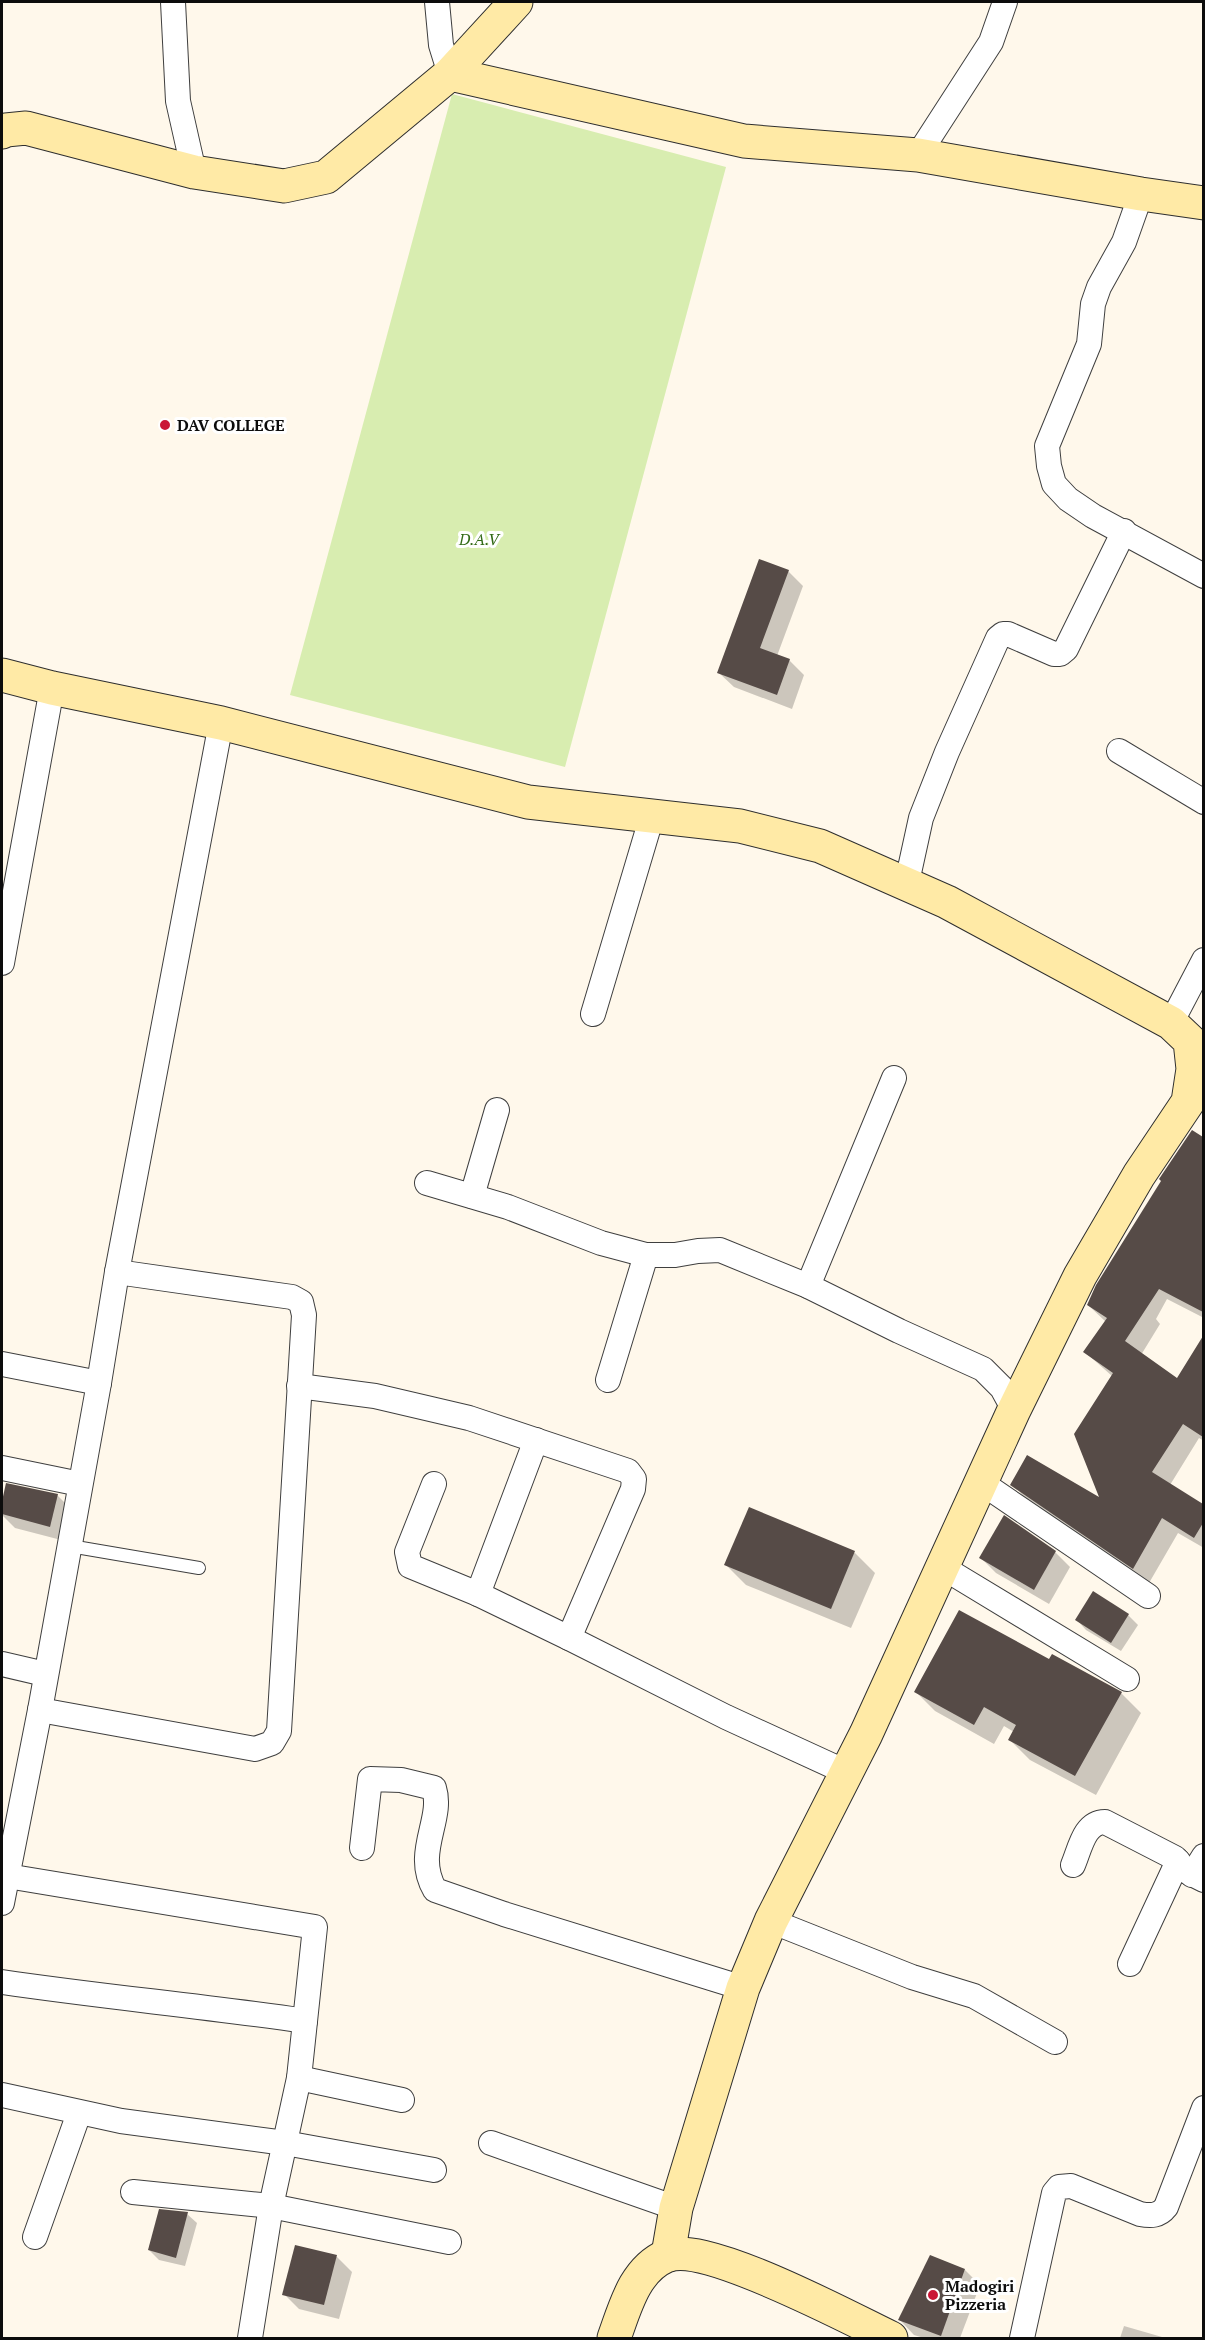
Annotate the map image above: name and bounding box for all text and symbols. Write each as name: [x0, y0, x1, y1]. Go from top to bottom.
place label: DAV COLLEGE: [177, 414, 285, 436]
marker: DAV COLLEGE: [158, 418, 172, 432]
park label: D.A.V: [458, 528, 501, 550]
place label: Madogiri Pizzeria: [945, 2275, 1014, 2315]
marker: Madogiri Pizzeria: [926, 2288, 940, 2302]

